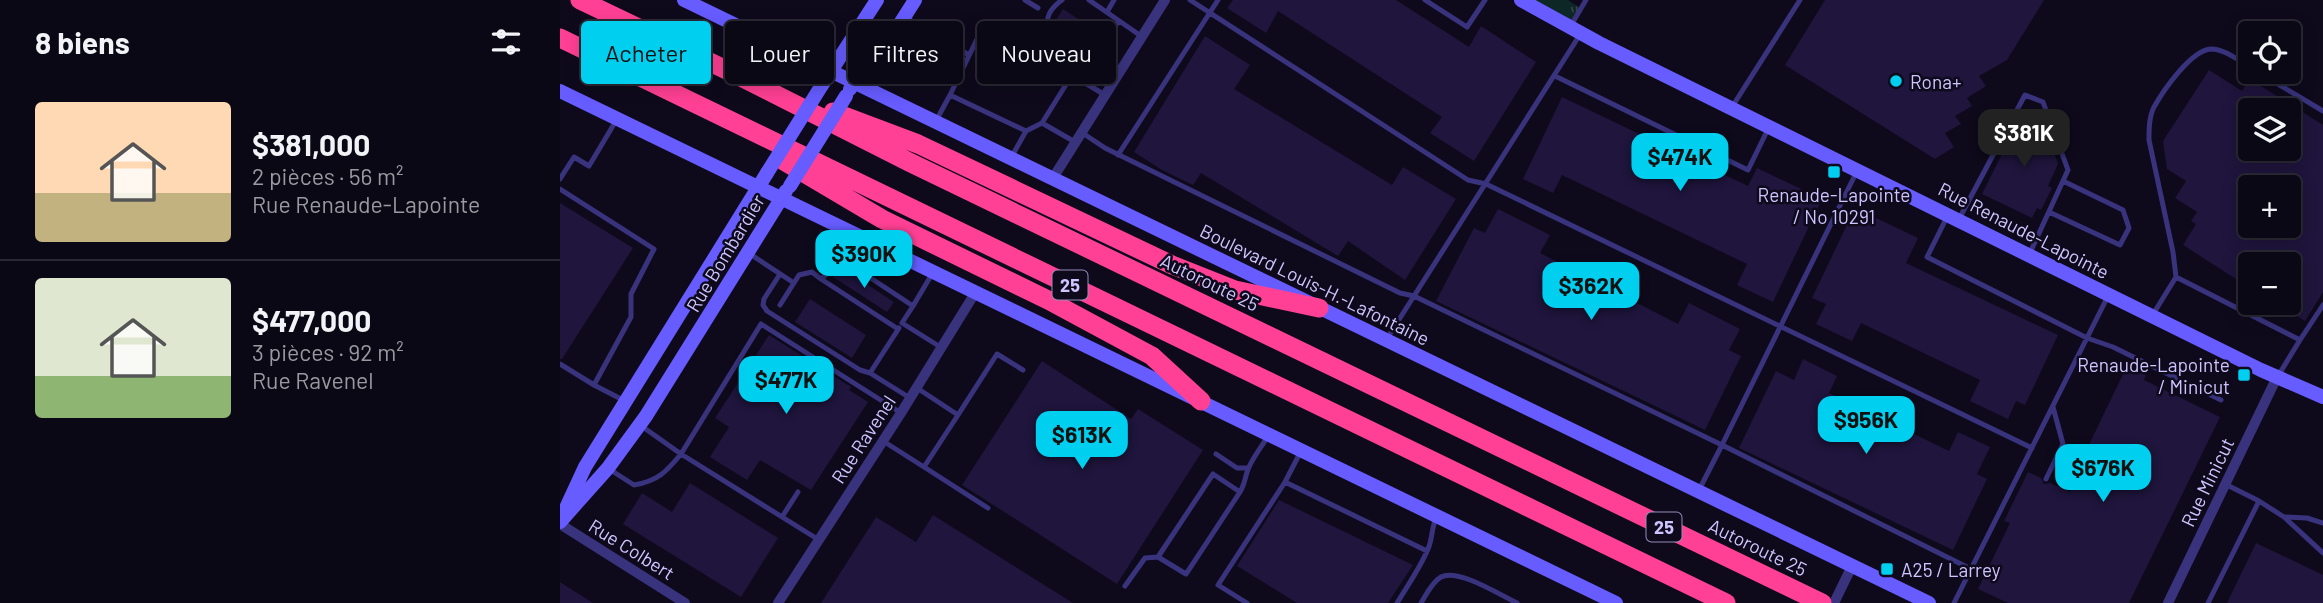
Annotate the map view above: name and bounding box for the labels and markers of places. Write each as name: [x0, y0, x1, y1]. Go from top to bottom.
place label: Rona+: [1910, 70, 1961, 93]
marker: Rona+: [1888, 73, 1904, 89]
pin: $381K: [1975, 110, 2073, 169]
pin: $474K: [1631, 134, 1729, 193]
marker: Renaude-Lapointe / No 10291: [1826, 164, 1842, 180]
place label: Renaude-Lapointe / No 10291: [1758, 183, 1910, 228]
pin: $390K: [815, 230, 913, 290]
pin: $362K: [1542, 262, 1640, 322]
place label: Renaude-Lapointe / Minicut: [2077, 353, 2230, 398]
pin: $477K: [737, 356, 835, 416]
marker: Renaude-Lapointe / Minicut: [2236, 367, 2252, 383]
pin: $956K: [1817, 396, 1915, 456]
pin: $613K: [1033, 412, 1131, 471]
pin: $676K: [2054, 444, 2152, 504]
place label: A25 / Larrey: [1901, 558, 2001, 581]
marker: A25 / Larrey: [1879, 561, 1895, 577]

